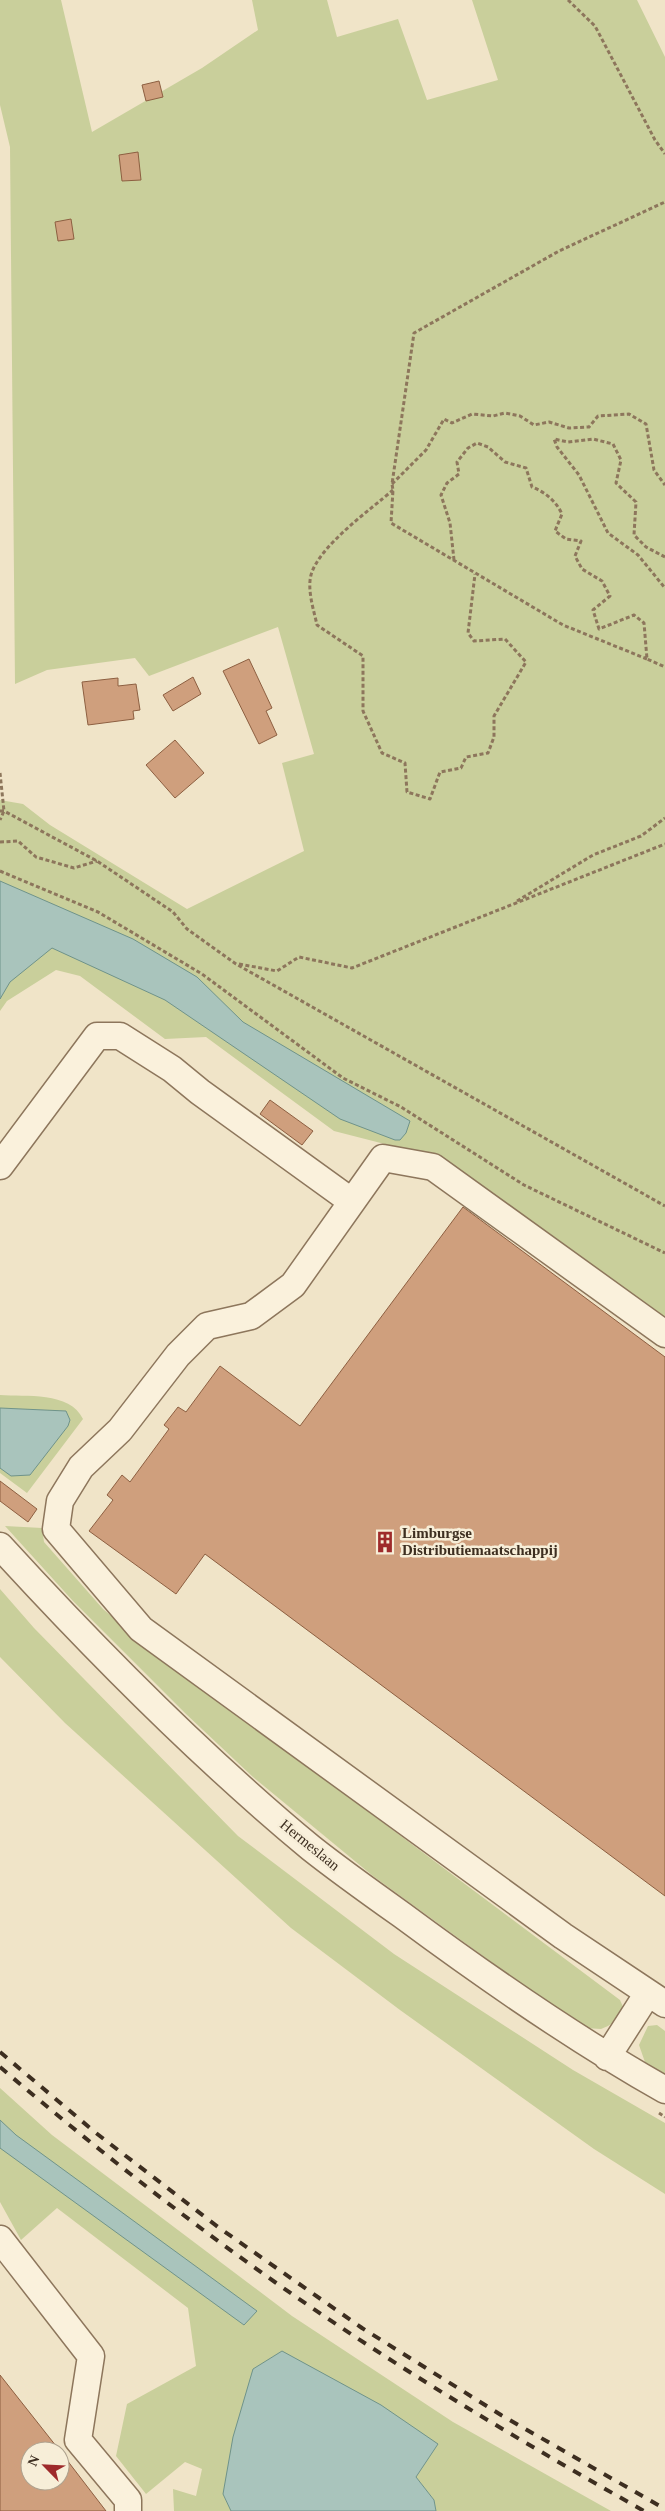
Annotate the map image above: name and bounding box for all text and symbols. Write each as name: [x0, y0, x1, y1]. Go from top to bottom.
place label: Limburgse Distributiemaatschappij: [402, 1525, 558, 1558]
building icon: Limburgse Distributiemaatschappij: [372, 1529, 398, 1555]
street label: Hermeslaan: [277, 1816, 343, 1874]
north arrow: [20, 2441, 70, 2491]
text: N: [25, 2453, 42, 2469]

